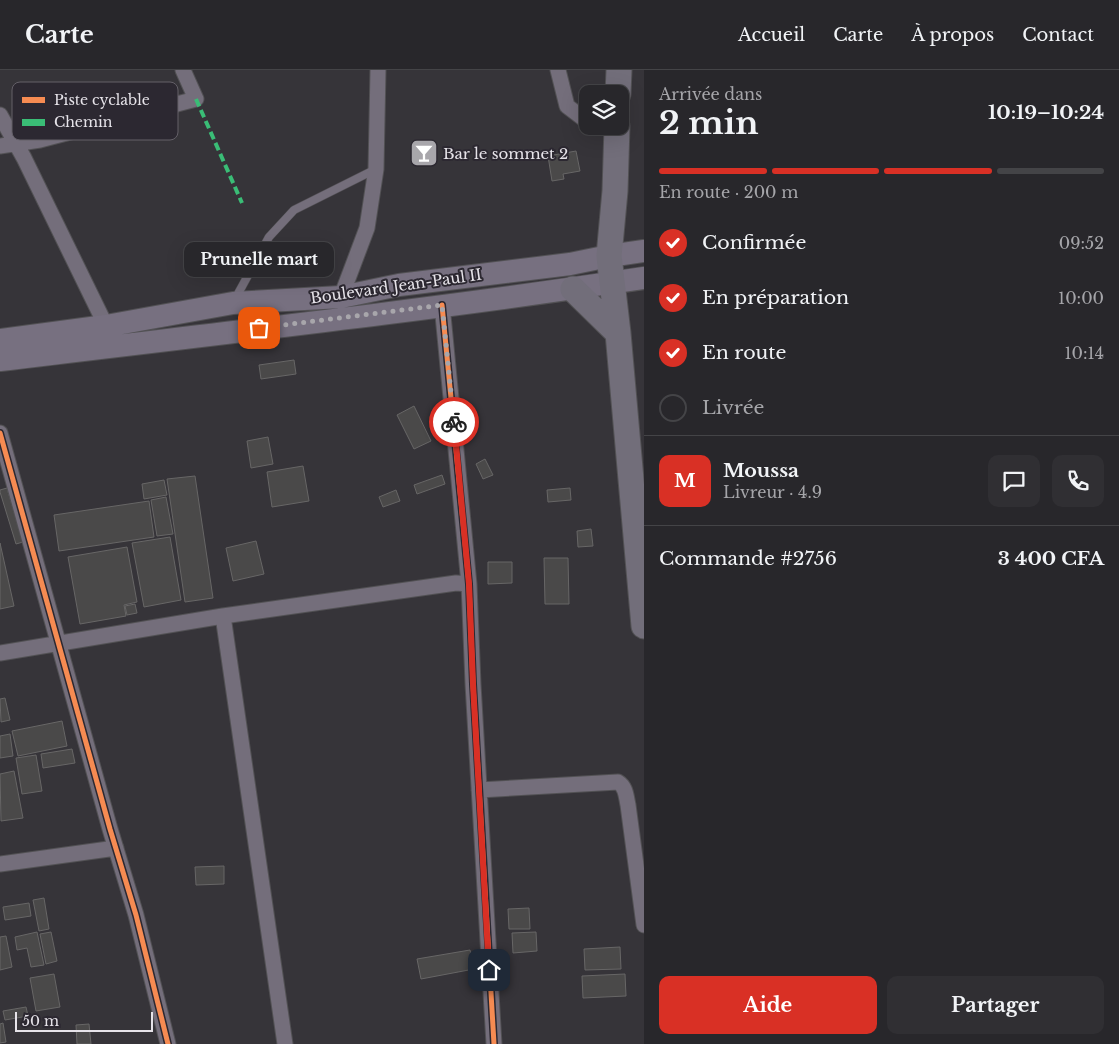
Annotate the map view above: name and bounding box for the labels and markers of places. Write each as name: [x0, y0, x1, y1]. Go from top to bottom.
bar icon: Bar le sommet 2: [409, 138, 439, 168]
place label: Bar le sommet 2: [443, 144, 568, 163]
callout: Prunelle mart: [184, 243, 334, 278]
pin: [238, 307, 280, 349]
pin: [468, 949, 510, 991]

